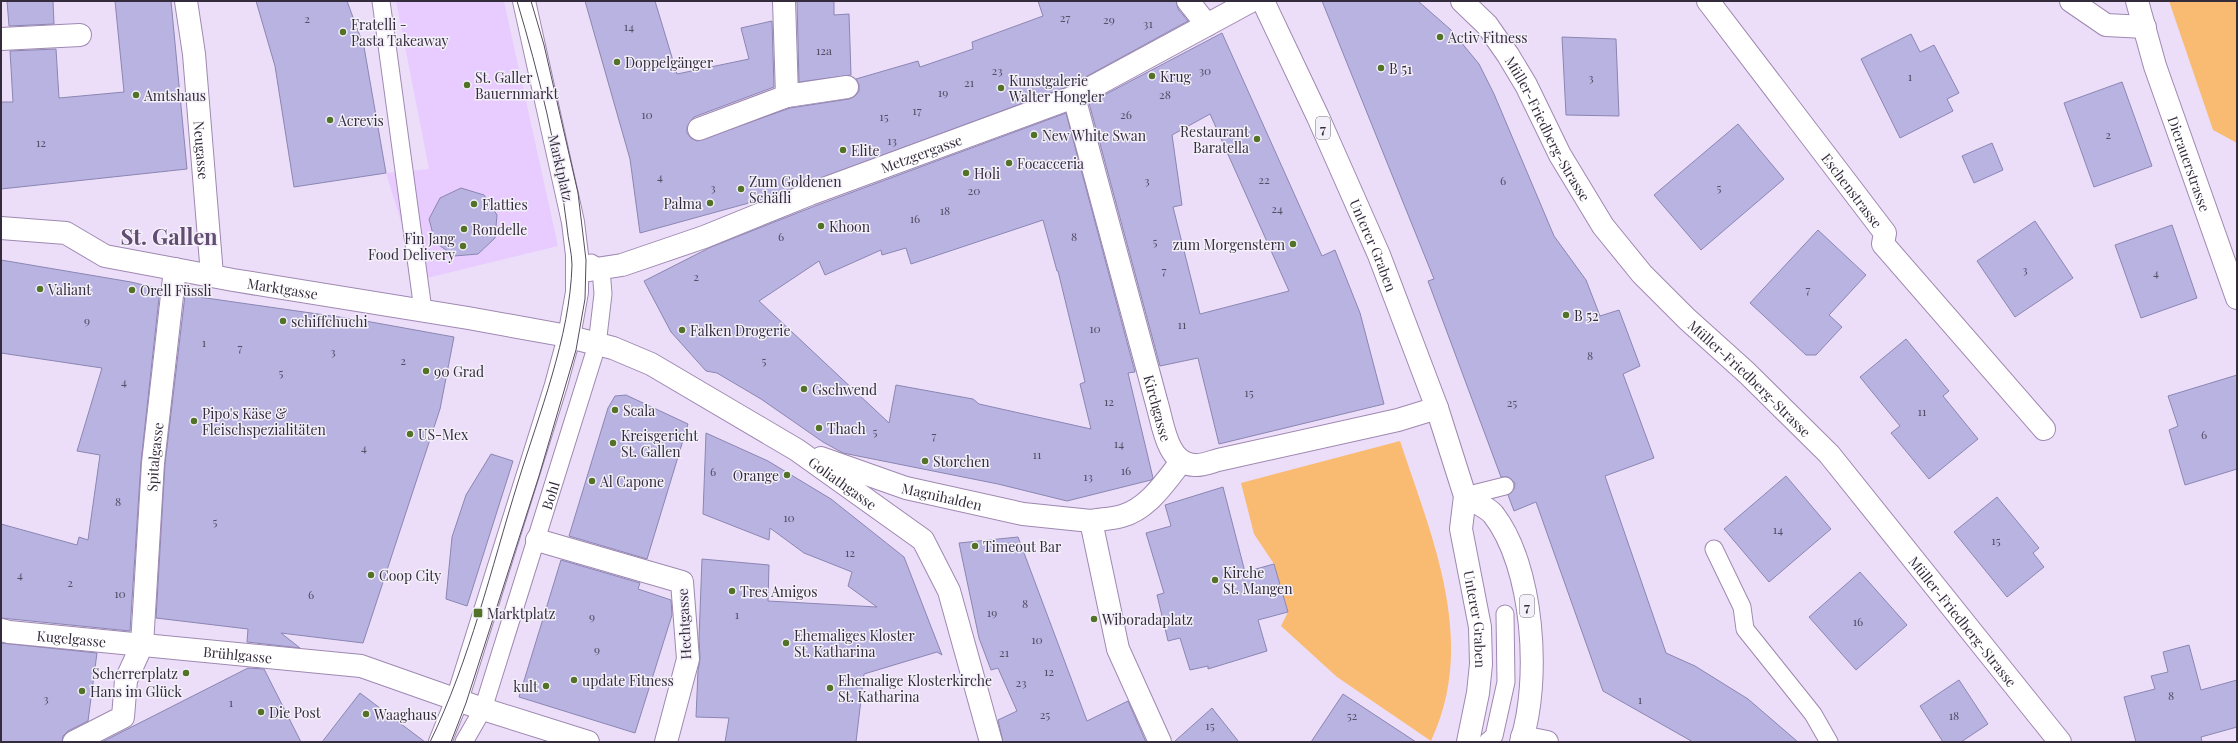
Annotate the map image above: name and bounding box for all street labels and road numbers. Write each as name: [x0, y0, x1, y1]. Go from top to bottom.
street label: Müller-Friedberg-Strasse: [1501, 52, 1595, 205]
street label: Dierauerstrasse: [2164, 113, 2215, 214]
road number: 7: [1316, 117, 1330, 139]
street label: Neugasse: [190, 120, 214, 180]
street label: Metzgergasse: [878, 130, 964, 177]
street label: Marktplatz: [544, 133, 578, 204]
street label: Eschenstrasse: [1818, 149, 1887, 232]
street label: Unterer Graben: [1346, 196, 1402, 295]
street label: Marktgasse: [246, 273, 319, 303]
street label: Müller-Friedberg-Strasse: [1685, 315, 1816, 441]
street label: Kirchgasse: [1140, 373, 1176, 444]
street label: Spitalgasse: [142, 421, 167, 492]
street label: Goliathgasse: [805, 452, 881, 514]
street label: Magnihalden: [900, 478, 985, 514]
street label: Bohl: [537, 479, 563, 512]
street label: Müller-Friedberg-Strasse: [1905, 552, 2021, 691]
street label: Unterer Graben: [1460, 569, 1491, 669]
street label: Hechtgasse: [673, 588, 695, 660]
road number: 7: [1520, 595, 1534, 617]
street label: Kugelgasse: [36, 625, 107, 651]
street label: Brühlgasse: [202, 641, 273, 667]

